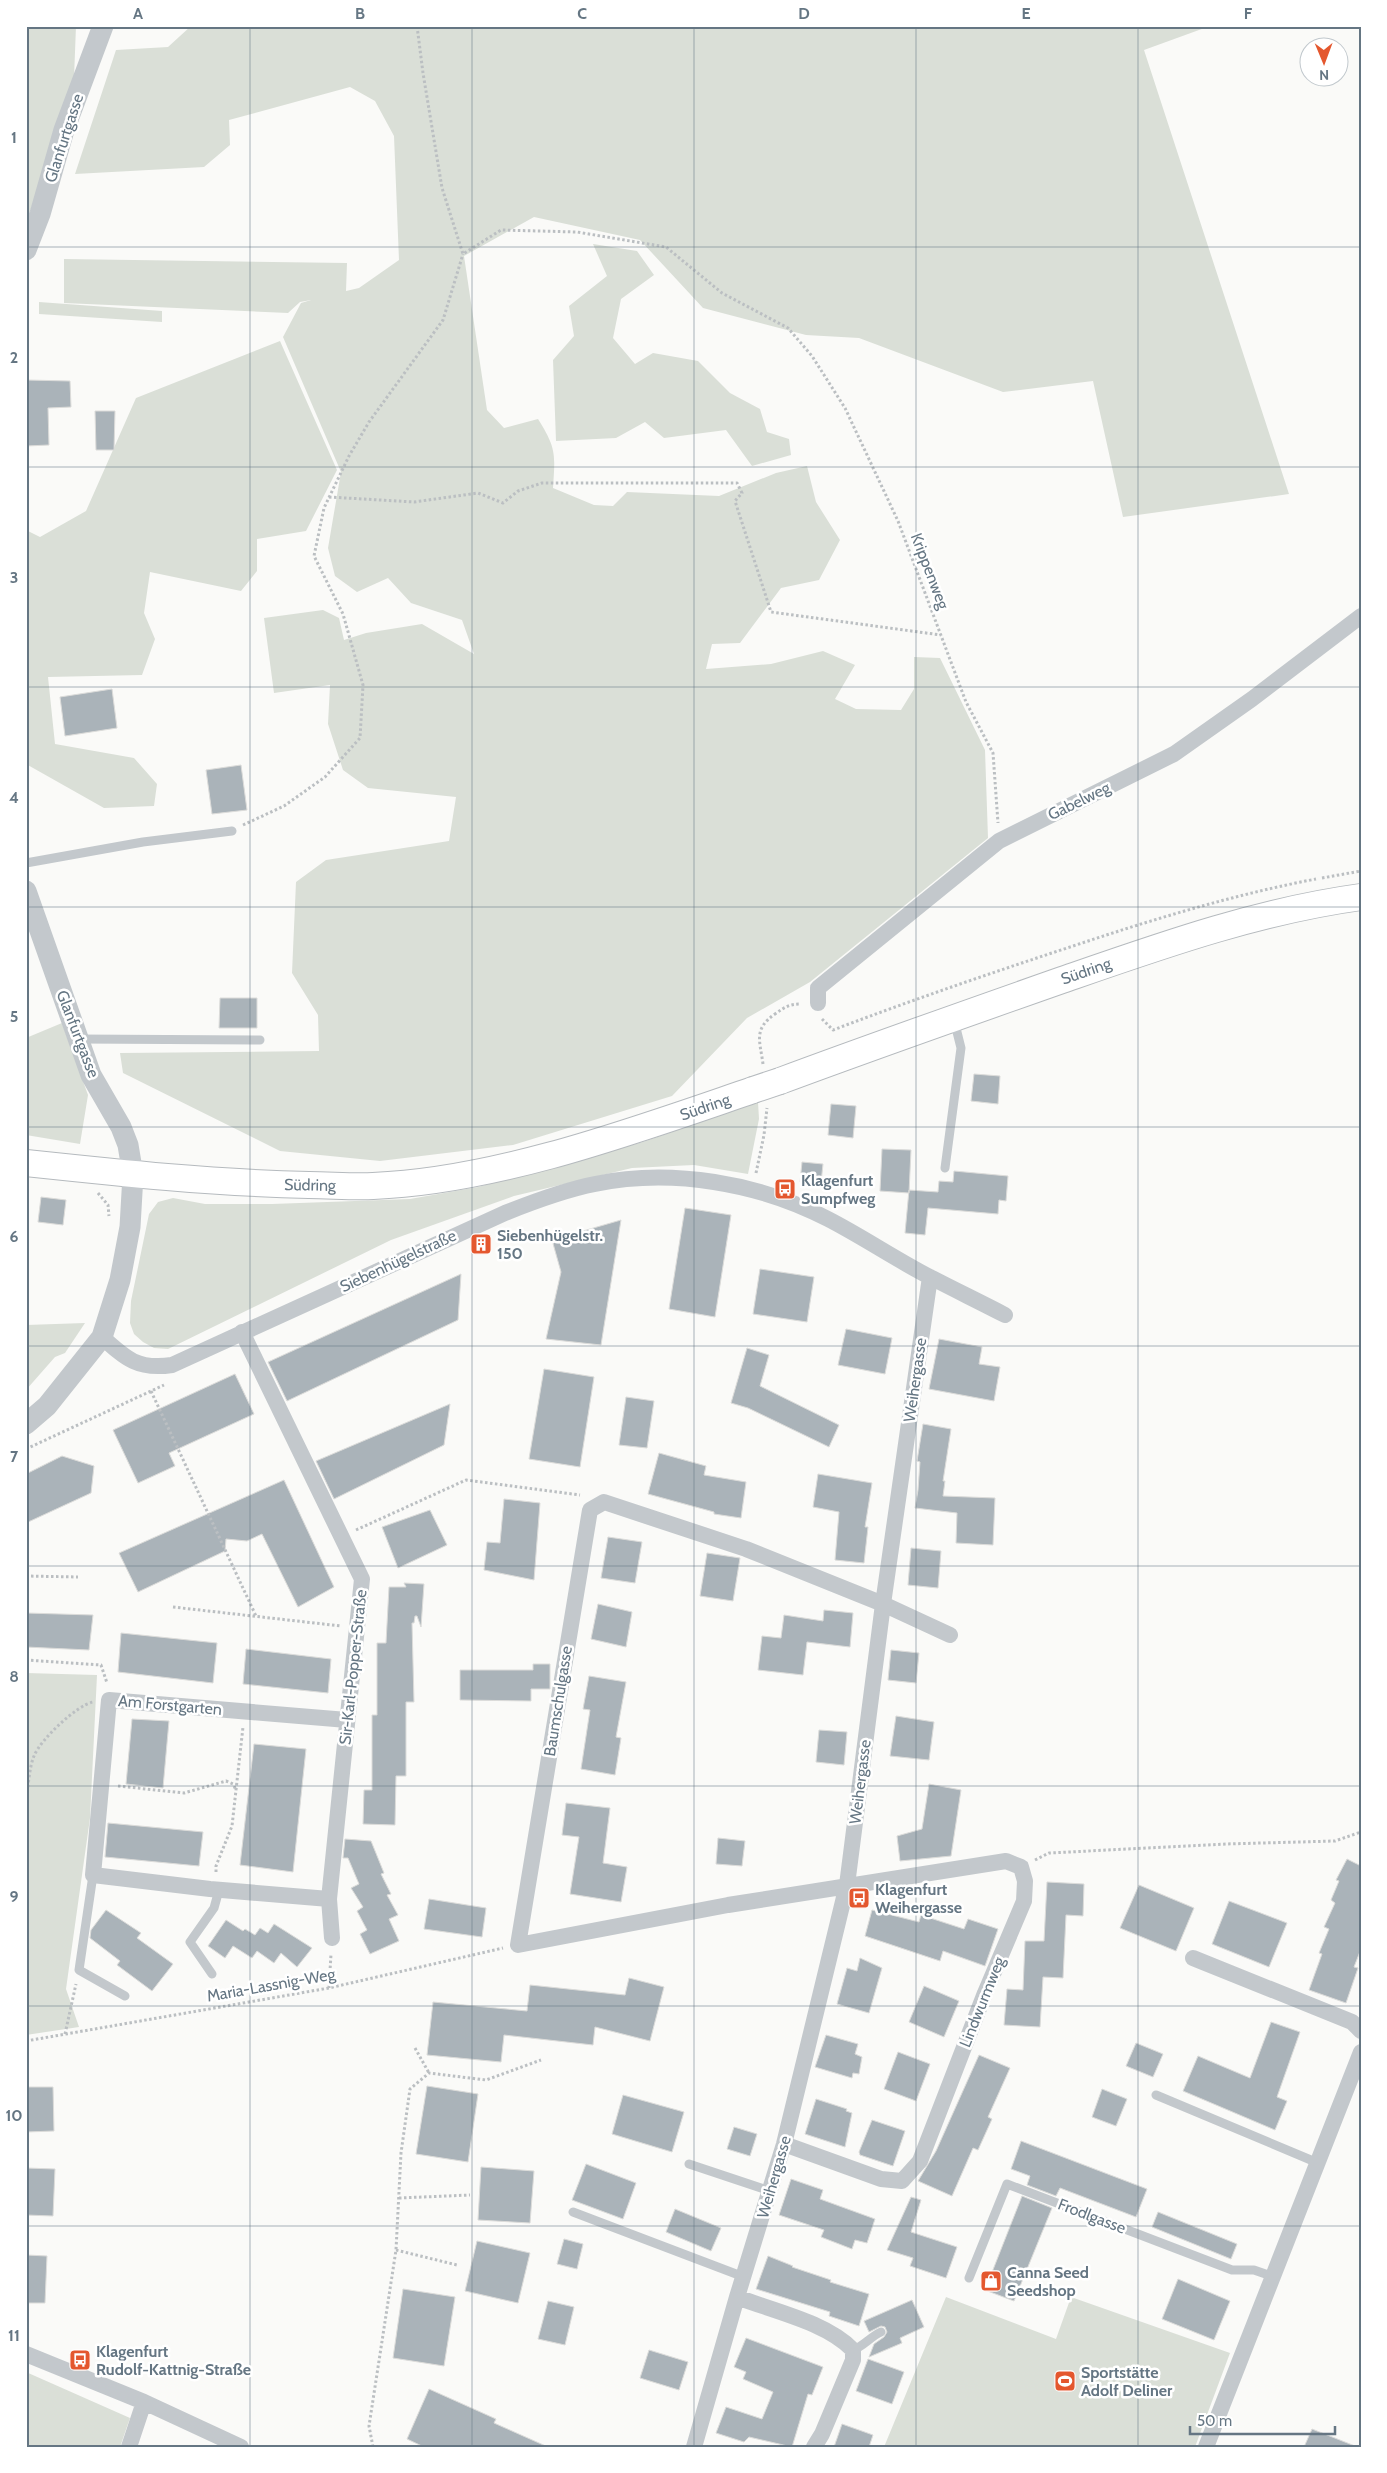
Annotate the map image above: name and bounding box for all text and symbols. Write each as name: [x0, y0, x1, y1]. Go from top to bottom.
text: A: [133, 4, 143, 23]
text: B: [355, 4, 365, 23]
text: C: [577, 4, 587, 23]
text: D: [798, 4, 810, 23]
text: E: [1021, 4, 1031, 23]
text: F: [1244, 4, 1253, 23]
north arrow: [1300, 38, 1350, 88]
text: N: [1319, 66, 1329, 84]
street label: Glanfurtgasse: [41, 91, 87, 185]
text: 1: [11, 128, 17, 147]
text: 2: [10, 348, 18, 367]
street label: Krippenweg: [907, 530, 954, 613]
text: 3: [10, 568, 18, 587]
street label: Gabelweg: [1045, 777, 1114, 824]
text: 4: [9, 788, 19, 807]
street label: Südring: [1058, 953, 1115, 988]
street label: Glanfurtgasse: [53, 988, 103, 1080]
text: 5: [10, 1007, 18, 1026]
street label: Südring: [677, 1089, 734, 1124]
place label: Klagenfurt Sumpfweg: [801, 1171, 875, 1208]
street label: Südring: [284, 1175, 337, 1195]
bus stop icon: Klagenfurt Sumpfweg: [773, 1177, 797, 1201]
street label: Siebenhügelstraße: [337, 1226, 459, 1296]
place label: Siebenhügelstr. 150: [497, 1226, 603, 1263]
text: 6: [10, 1227, 19, 1246]
building icon: Siebenhügelstr. 150: [469, 1232, 493, 1256]
street label: Weihergasse: [900, 1337, 930, 1423]
text: 7: [10, 1447, 19, 1466]
street label: Sir-Karl-Popper-Straße: [335, 1588, 371, 1746]
street label: Baumschulgasse: [540, 1644, 576, 1758]
text: 8: [9, 1667, 19, 1686]
street label: Am Forstgarten: [117, 1691, 223, 1719]
street label: Weihergasse: [845, 1739, 875, 1825]
place label: Klagenfurt Weihergasse: [875, 1880, 962, 1917]
bus stop icon: Klagenfurt Weihergasse: [847, 1886, 871, 1910]
text: 9: [10, 1887, 19, 1906]
street label: Lindwurmweg: [955, 1953, 1009, 2050]
street label: Maria-Lassnig-Weg: [205, 1964, 338, 2006]
text: 10: [5, 2106, 23, 2125]
street label: Weihergasse: [753, 2134, 795, 2220]
street label: Frodlgasse: [1055, 2194, 1129, 2238]
place label: Canna Seed Seedshop: [1007, 2263, 1089, 2300]
shop icon: Canna Seed Seedshop: [979, 2269, 1003, 2293]
text: 11: [8, 2326, 20, 2345]
place label: Klagenfurt Rudolf-Kattnig-Straße: [96, 2342, 251, 2379]
bus stop icon: Klagenfurt Rudolf-Kattnig-Straße: [68, 2348, 92, 2372]
place label: Sportstätte Adolf Deliner: [1081, 2363, 1173, 2400]
sports icon: Sportstätte Adolf Deliner: [1053, 2369, 1077, 2393]
scale bar: [1190, 2403, 1334, 2435]
text: 50 m: [1197, 2412, 1232, 2430]

